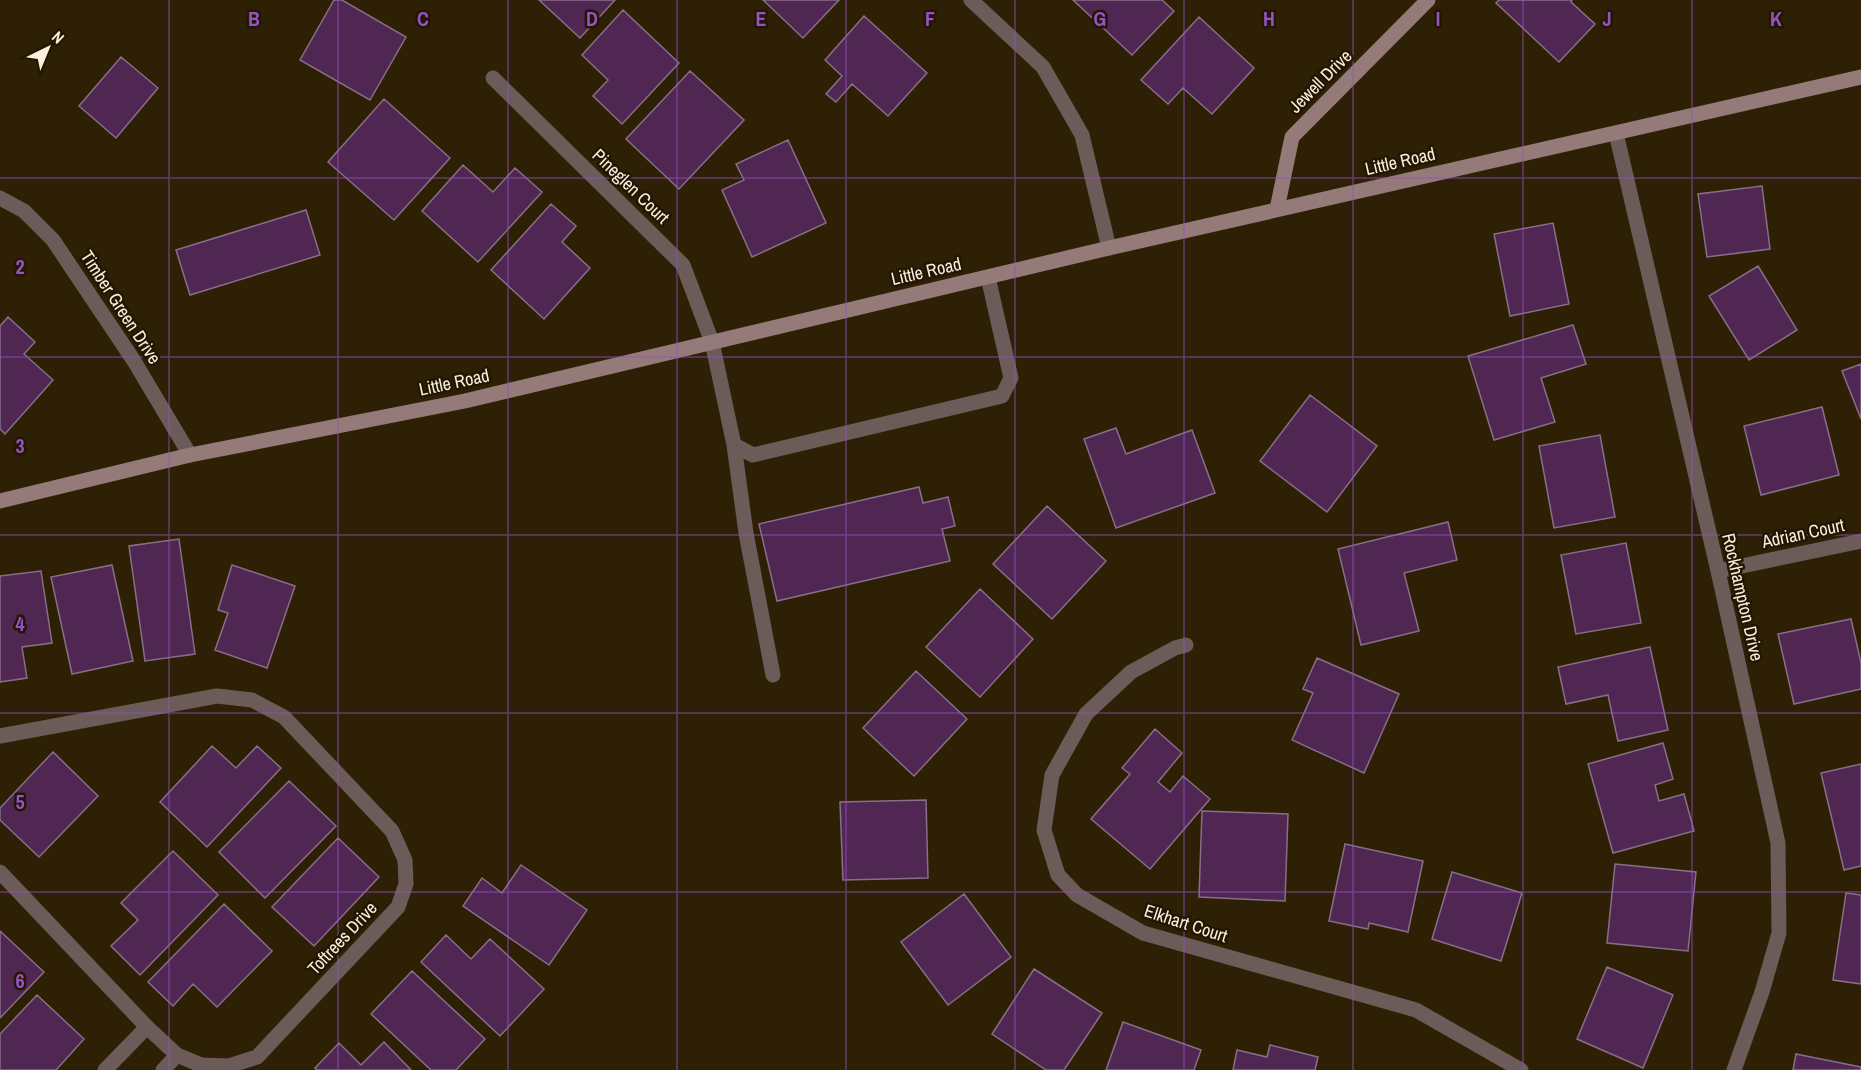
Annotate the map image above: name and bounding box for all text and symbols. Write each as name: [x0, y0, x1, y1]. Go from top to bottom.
text: B: [248, 5, 260, 32]
text: C: [417, 5, 429, 32]
text: D: [586, 5, 598, 32]
text: E: [756, 5, 767, 32]
text: F: [925, 5, 935, 32]
text: G: [1094, 5, 1106, 32]
text: H: [1263, 5, 1275, 32]
text: I: [1436, 5, 1440, 32]
text: J: [1602, 5, 1612, 32]
text: K: [1770, 5, 1782, 32]
north arrow: [18, 18, 78, 78]
text: N: [47, 26, 69, 48]
street label: Jewell Drive: [1283, 44, 1357, 118]
street label: Little Road: [1362, 141, 1438, 181]
street label: Pineglen Court: [587, 143, 675, 229]
street label: Timber Green Drive: [75, 245, 167, 369]
street label: Little Road: [888, 251, 964, 291]
text: 2: [15, 253, 25, 280]
street label: Little Road: [416, 362, 492, 402]
text: 3: [15, 432, 25, 459]
street label: Adrian Court: [1758, 512, 1847, 554]
street label: Rockhampton Drive: [1716, 531, 1770, 663]
text: 4: [15, 610, 25, 637]
text: 5: [15, 788, 25, 815]
street label: Toftrees Drive: [302, 896, 382, 980]
street label: Elkhart Court: [1141, 898, 1231, 948]
text: 6: [15, 967, 25, 994]

